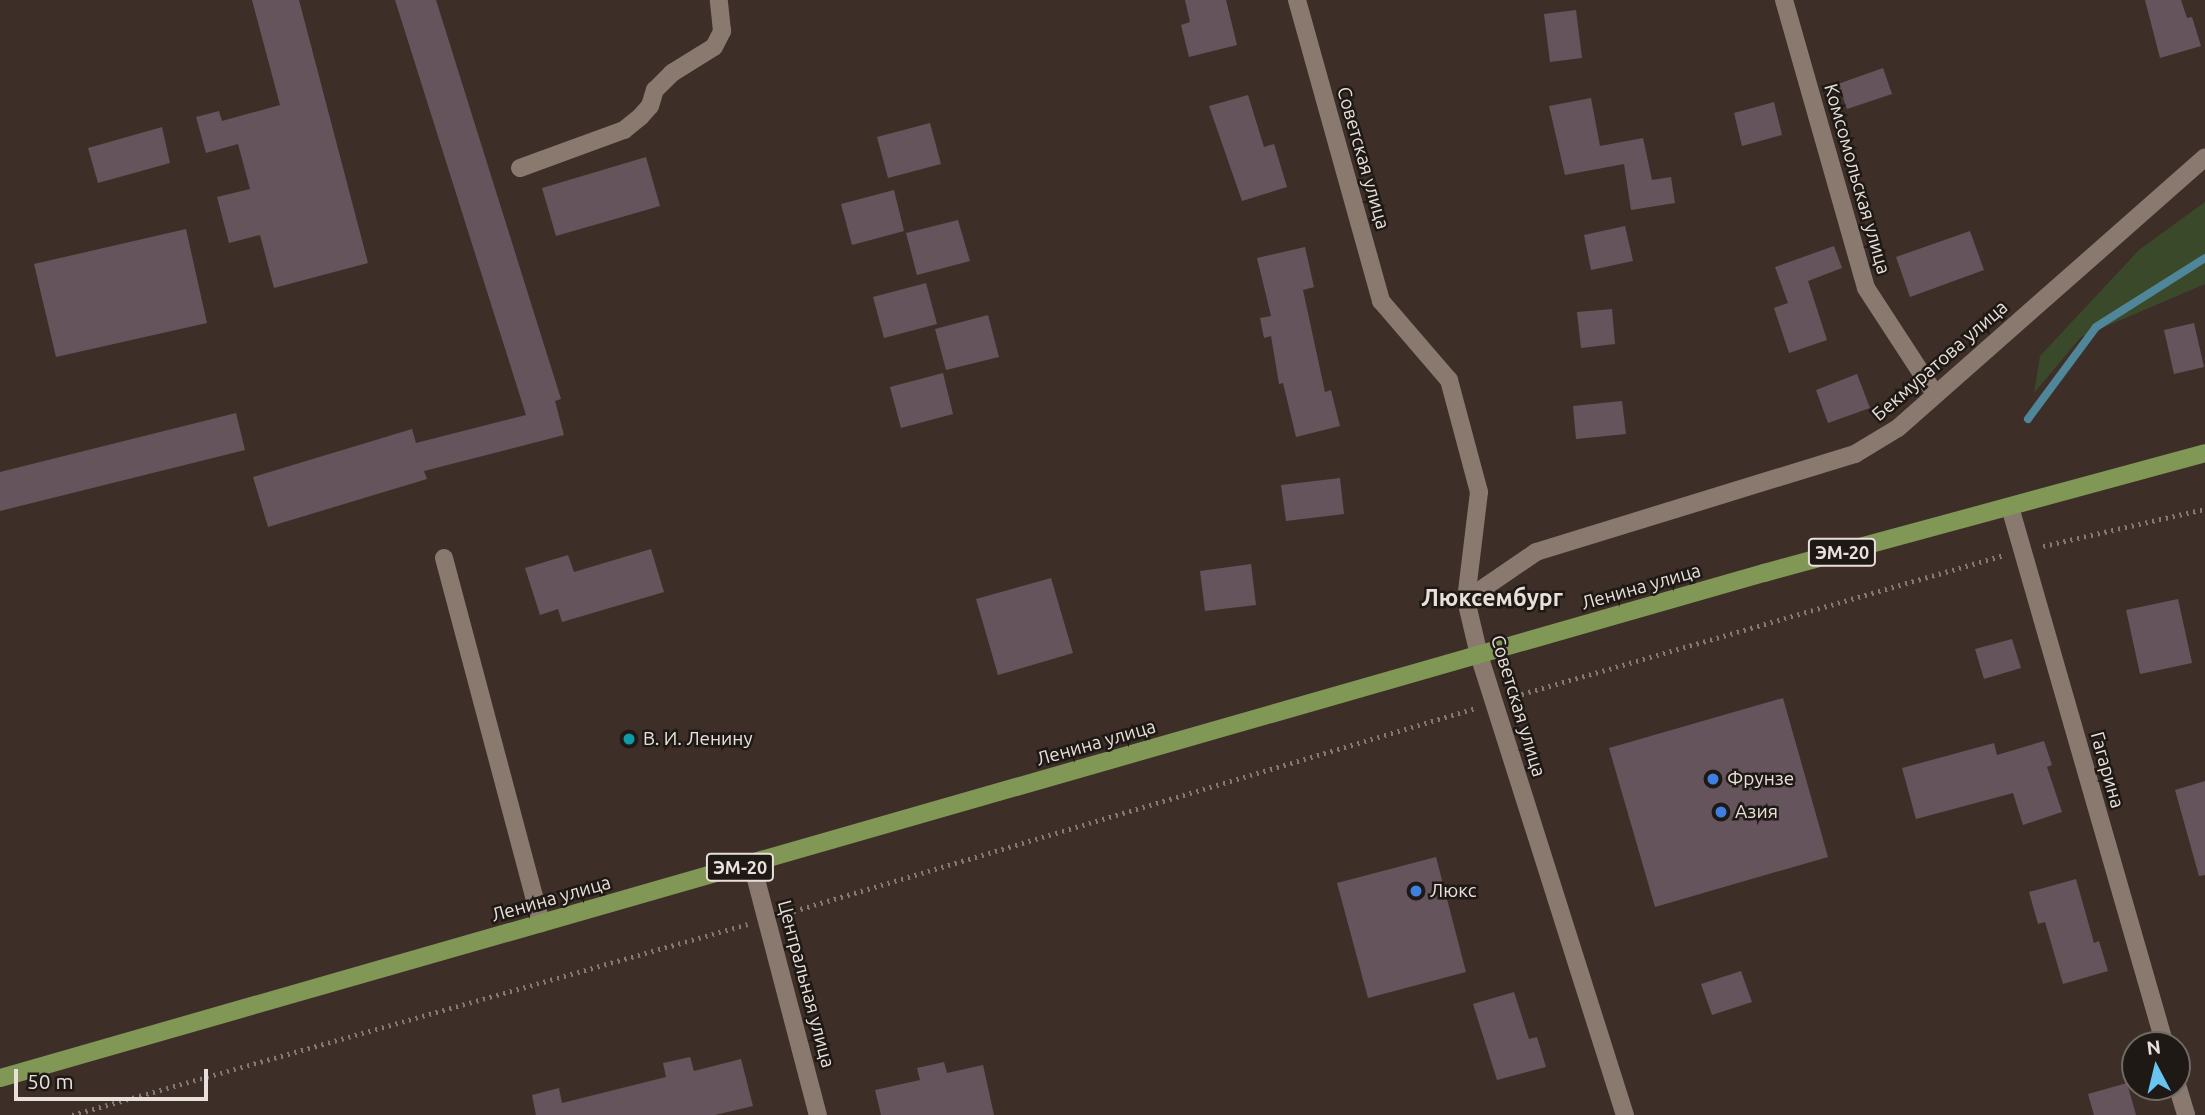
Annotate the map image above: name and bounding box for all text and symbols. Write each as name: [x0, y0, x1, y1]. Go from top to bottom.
street label: Комсомольская улица: [1819, 81, 1895, 277]
street label: Советская улица: [1332, 84, 1394, 232]
street label: Бекмуратова улица: [1868, 296, 2012, 426]
road number: ЭМ-20: [1807, 538, 1877, 566]
street label: Ленина улица: [1579, 559, 1703, 615]
district label: Люксембург: [1421, 584, 1563, 612]
street label: Советская улица: [1486, 632, 1550, 780]
street label: Ленина улица: [1034, 715, 1158, 771]
place label: В. И. Ленину: [643, 728, 753, 750]
street label: Гагарина: [2085, 729, 2129, 811]
marker: В. И. Ленину: [621, 731, 637, 747]
place label: Фрунзе: [1727, 768, 1794, 790]
marker: Фрунзе: [1705, 771, 1721, 787]
place label: Азия: [1735, 801, 1778, 823]
marker: Азия: [1713, 804, 1729, 820]
road number: ЭМ-20: [705, 852, 775, 882]
street label: Ленина улица: [489, 871, 613, 927]
place label: Люкс: [1430, 880, 1477, 902]
marker: Люкс: [1408, 883, 1424, 899]
street label: Центральная улица: [773, 898, 839, 1070]
north arrow: [2121, 1031, 2191, 1101]
text: N: [2145, 1035, 2162, 1059]
scale bar: [18, 1056, 212, 1100]
text: 50 m: [27, 1069, 74, 1093]

